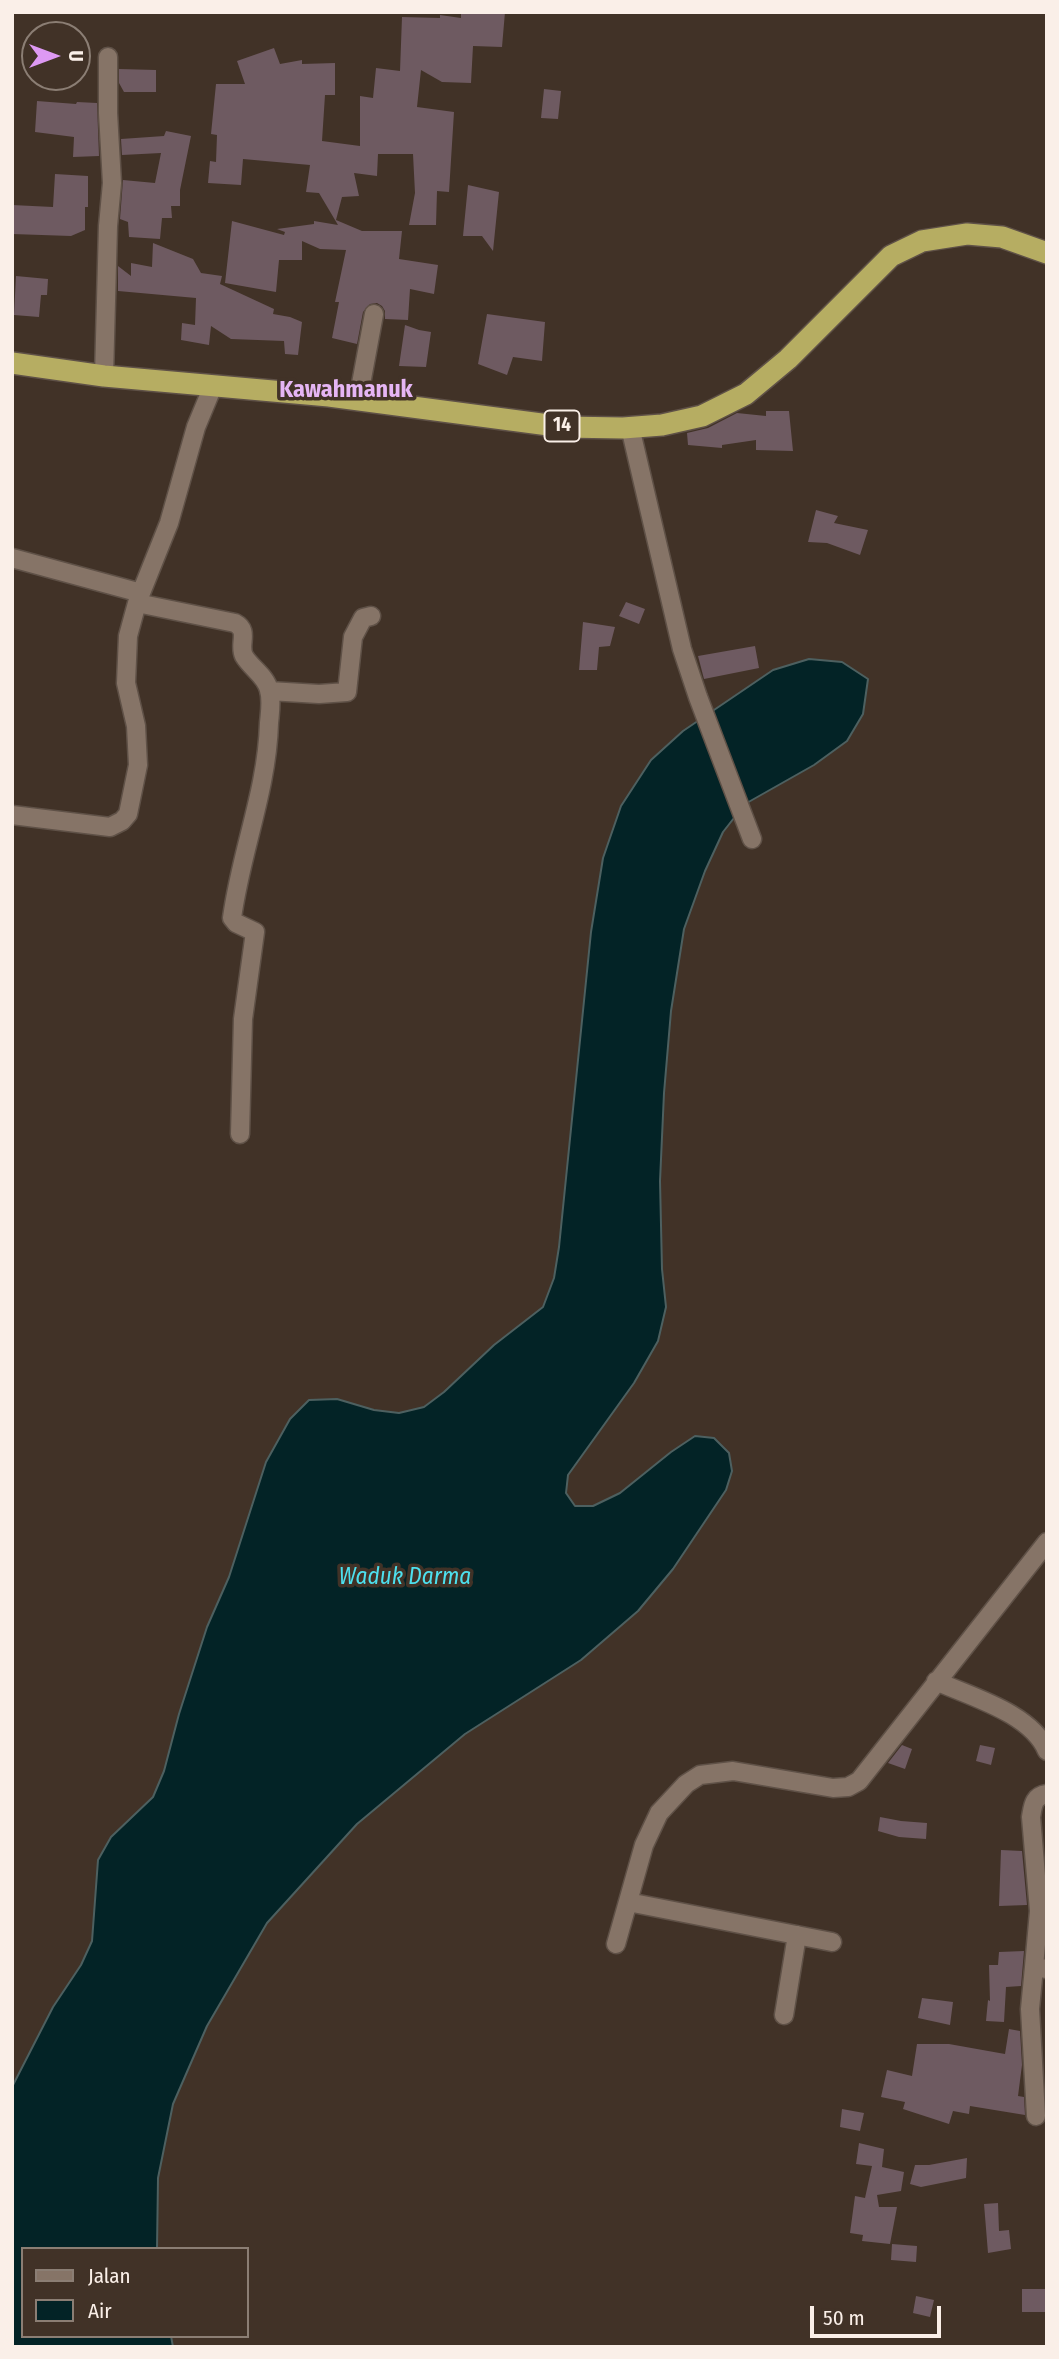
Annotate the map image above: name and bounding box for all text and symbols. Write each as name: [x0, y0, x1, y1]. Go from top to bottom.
north arrow: [21, 21, 91, 91]
text: U: [64, 50, 87, 62]
district label: Kawahmanuk: [279, 376, 413, 404]
road number: 14: [544, 410, 580, 442]
water label: Waduk Darma: [339, 1564, 471, 1592]
legend: [21, 2247, 248, 2338]
text: Jalan: [88, 2263, 131, 2289]
scale bar: [814, 2292, 945, 2336]
text: Air: [88, 2298, 112, 2324]
text: 50 m: [823, 2305, 865, 2331]

